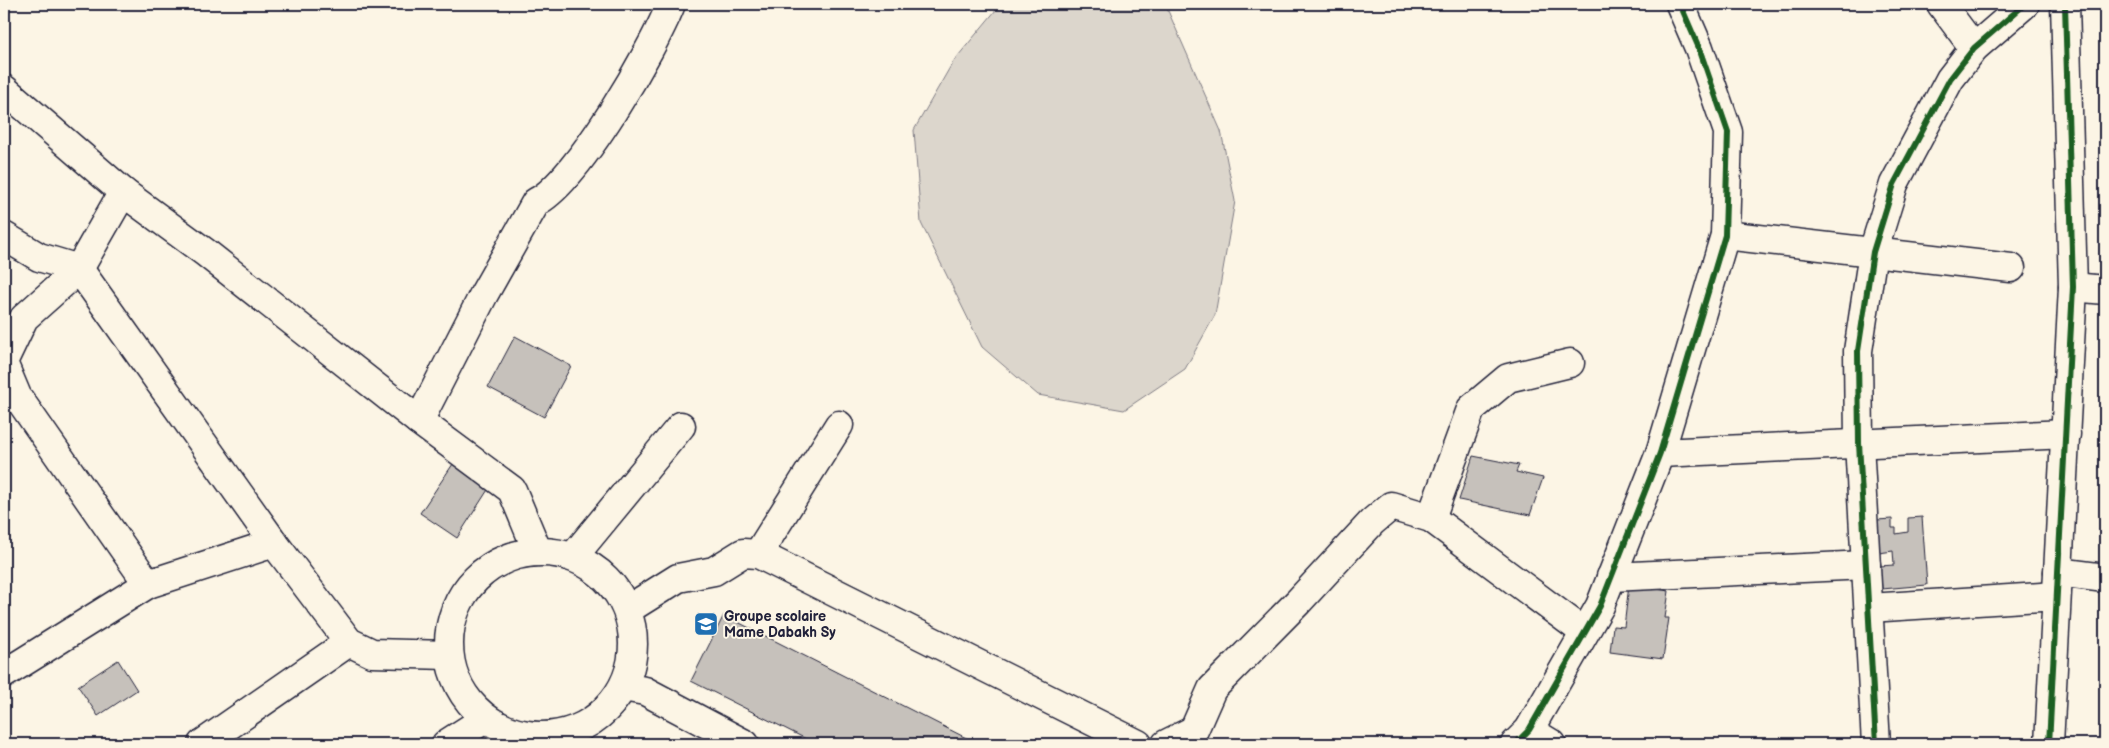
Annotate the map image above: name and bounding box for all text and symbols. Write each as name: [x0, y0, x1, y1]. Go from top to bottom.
place label: Groupe scolaire Mame Dabakh Sy: [724, 608, 836, 641]
school or university icon: Groupe scolaire Mame Dabakh Sy: [693, 611, 719, 637]

